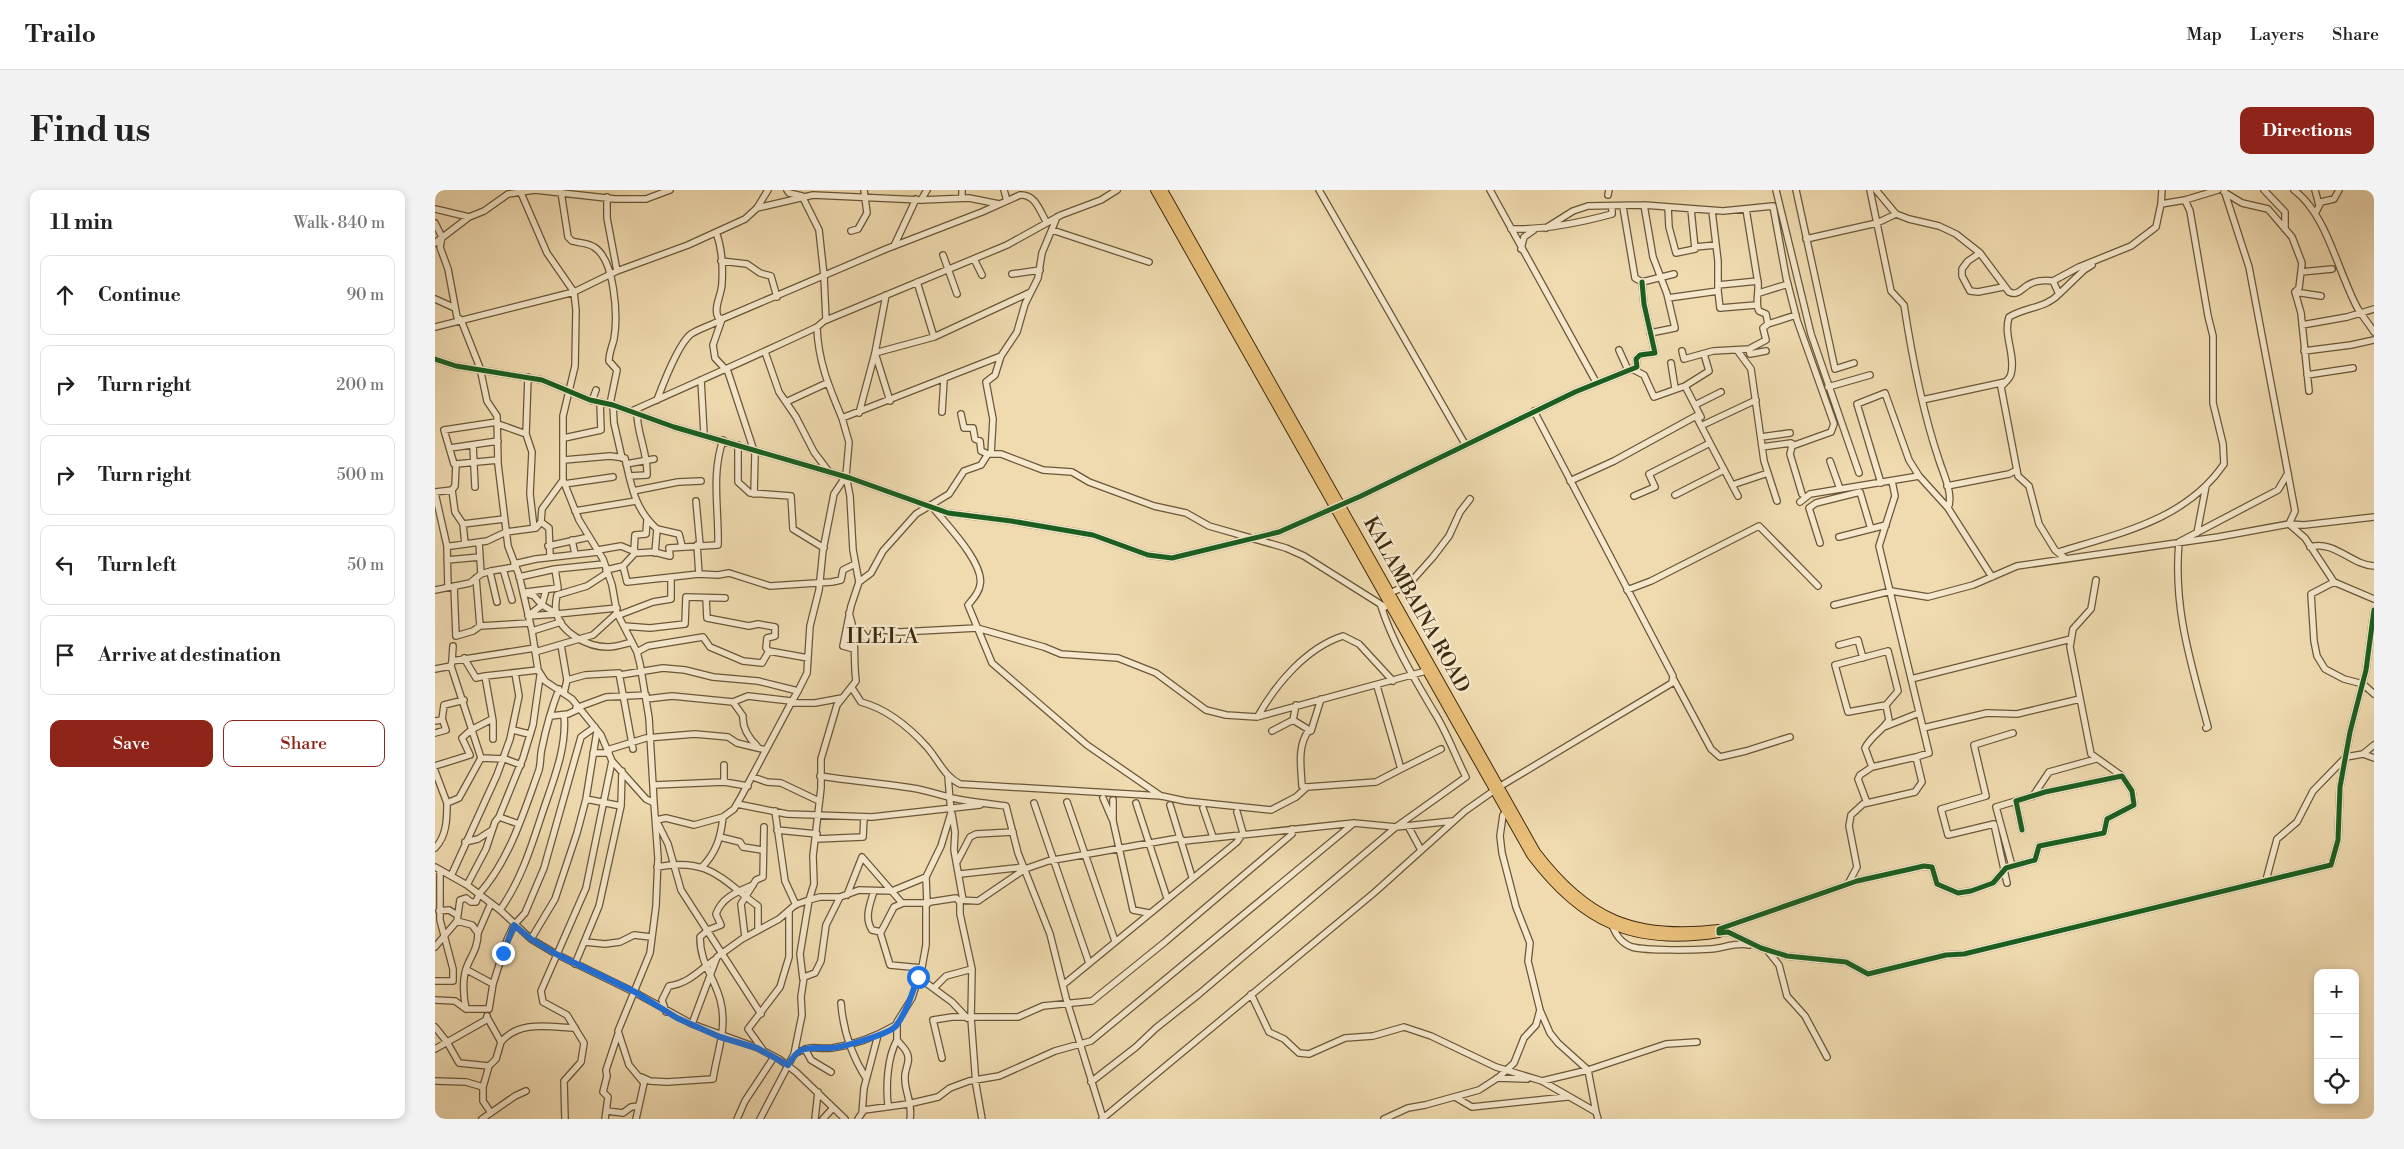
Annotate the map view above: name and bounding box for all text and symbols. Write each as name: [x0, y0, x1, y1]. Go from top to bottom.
text: Trailo: [25, 20, 96, 50]
text: Map: [2187, 23, 2222, 46]
text: Layers: [2250, 23, 2304, 46]
text: Share: [2332, 23, 2379, 46]
button: Directions: [2240, 107, 2374, 154]
text: Find us: [30, 109, 150, 152]
text: 11 min: [50, 210, 113, 236]
text: Walk · 840 m: [294, 213, 385, 233]
icon: ahead: [51, 281, 79, 309]
text: Continue: [98, 283, 181, 307]
text: 90 m: [346, 285, 384, 305]
icon: right: [51, 371, 79, 399]
text: Turn right: [98, 373, 191, 397]
text: 200 m: [336, 375, 384, 395]
icon: right: [51, 461, 79, 489]
text: Turn right: [98, 463, 191, 487]
text: 500 m: [337, 465, 384, 485]
street label: KALAMBAINA ROAD: [1357, 512, 1475, 698]
icon: left: [51, 551, 79, 579]
text: Turn left: [98, 553, 177, 577]
text: 50 m: [347, 555, 384, 575]
district label: ILELA: [846, 623, 920, 650]
icon: arrive: [51, 641, 79, 669]
text: Arrive at destination: [98, 643, 281, 667]
button: Save: [50, 720, 213, 767]
button: Share: [223, 720, 385, 767]
route end: [492, 942, 515, 965]
route start: [907, 966, 930, 989]
map controls: [2314, 969, 2359, 1104]
button: +: [2314, 969, 2359, 1014]
button: −: [2314, 1014, 2359, 1059]
button: locate: [2314, 1059, 2359, 1104]

